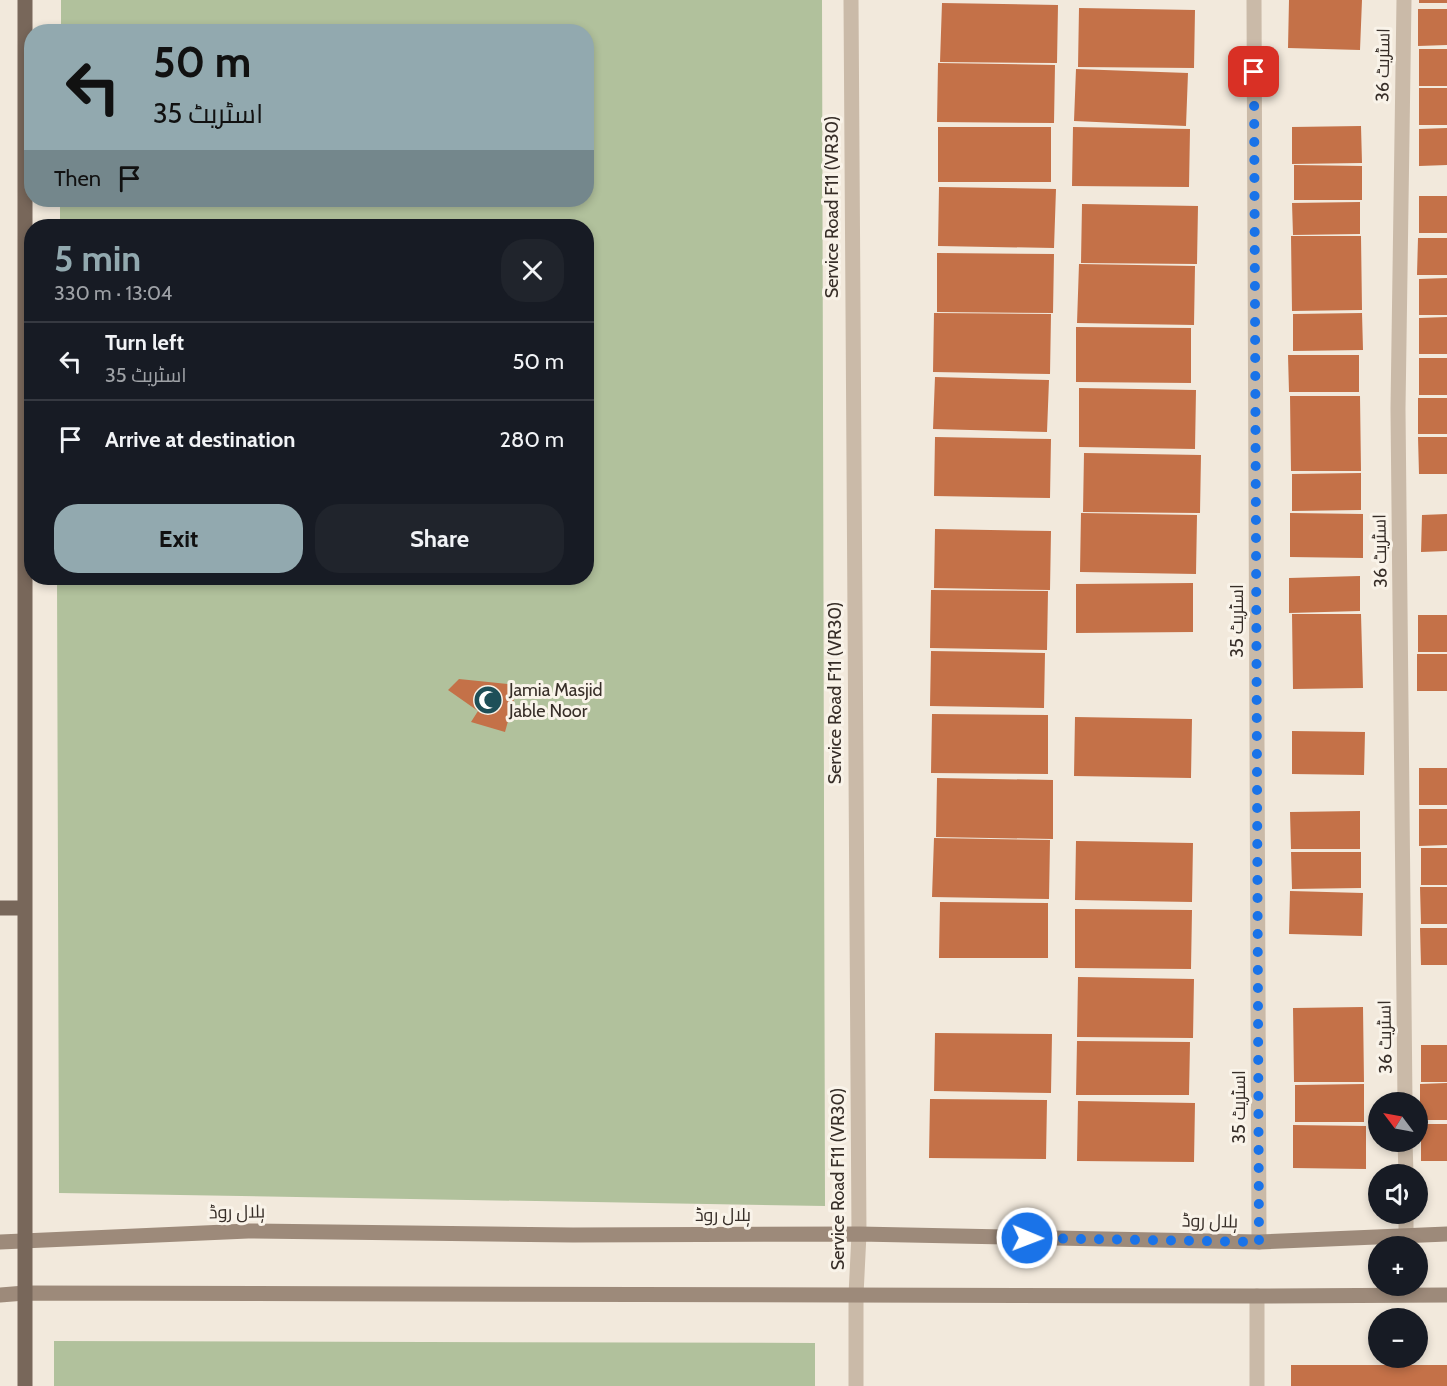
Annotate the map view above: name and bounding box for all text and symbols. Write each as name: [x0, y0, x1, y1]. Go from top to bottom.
street label: اسٹریٹ 36: [1371, 28, 1395, 102]
text: 50 m: [153, 36, 251, 88]
pin: [1228, 46, 1279, 97]
icon: left: [54, 48, 132, 126]
icon: arrive: [1237, 55, 1270, 88]
text: اسٹریٹ 35: [153, 97, 263, 130]
street label: Service Road F11 (VR30): [821, 116, 843, 298]
icon: arrive: [113, 162, 146, 195]
text: Then: [54, 165, 101, 192]
text: 5 min: [54, 236, 141, 280]
button: close: [501, 239, 564, 302]
text: 330 m · 13:04: [54, 281, 172, 305]
text: Turn left: [105, 329, 184, 356]
icon: left: [54, 345, 87, 378]
text: 50 m: [512, 348, 564, 375]
text: اسٹریٹ 35: [105, 363, 187, 387]
icon: arrive: [54, 423, 87, 456]
text: Arrive at destination: [105, 426, 295, 453]
text: 280 m: [500, 426, 564, 453]
button: Exit: [54, 504, 303, 573]
button: Share: [315, 504, 564, 573]
street label: اسٹریٹ 36: [1368, 514, 1392, 588]
street label: اسٹریٹ 35: [1226, 584, 1248, 658]
street label: Service Road F11 (VR30): [824, 602, 846, 784]
place label: Jamia Masjid Jable Noor: [508, 679, 603, 722]
mosque icon: Jamia Masjid Jable Noor: [472, 684, 504, 716]
street label: اسٹریٹ 36: [1373, 1000, 1397, 1074]
street label: اسٹریٹ 35: [1228, 1070, 1250, 1144]
street label: Service Road F11 (VR30): [827, 1088, 849, 1270]
north arrow: [1368, 1092, 1428, 1152]
map controls: [1368, 1092, 1428, 1368]
button: sound: [1368, 1164, 1428, 1224]
street label: ہلال روڈ: [209, 1201, 265, 1224]
street label: ہلال روڈ: [695, 1204, 751, 1227]
position arrow: [995, 1206, 1059, 1270]
street label: ہلال روڈ: [1182, 1210, 1238, 1233]
button: +: [1368, 1236, 1428, 1296]
button: −: [1368, 1308, 1428, 1368]

